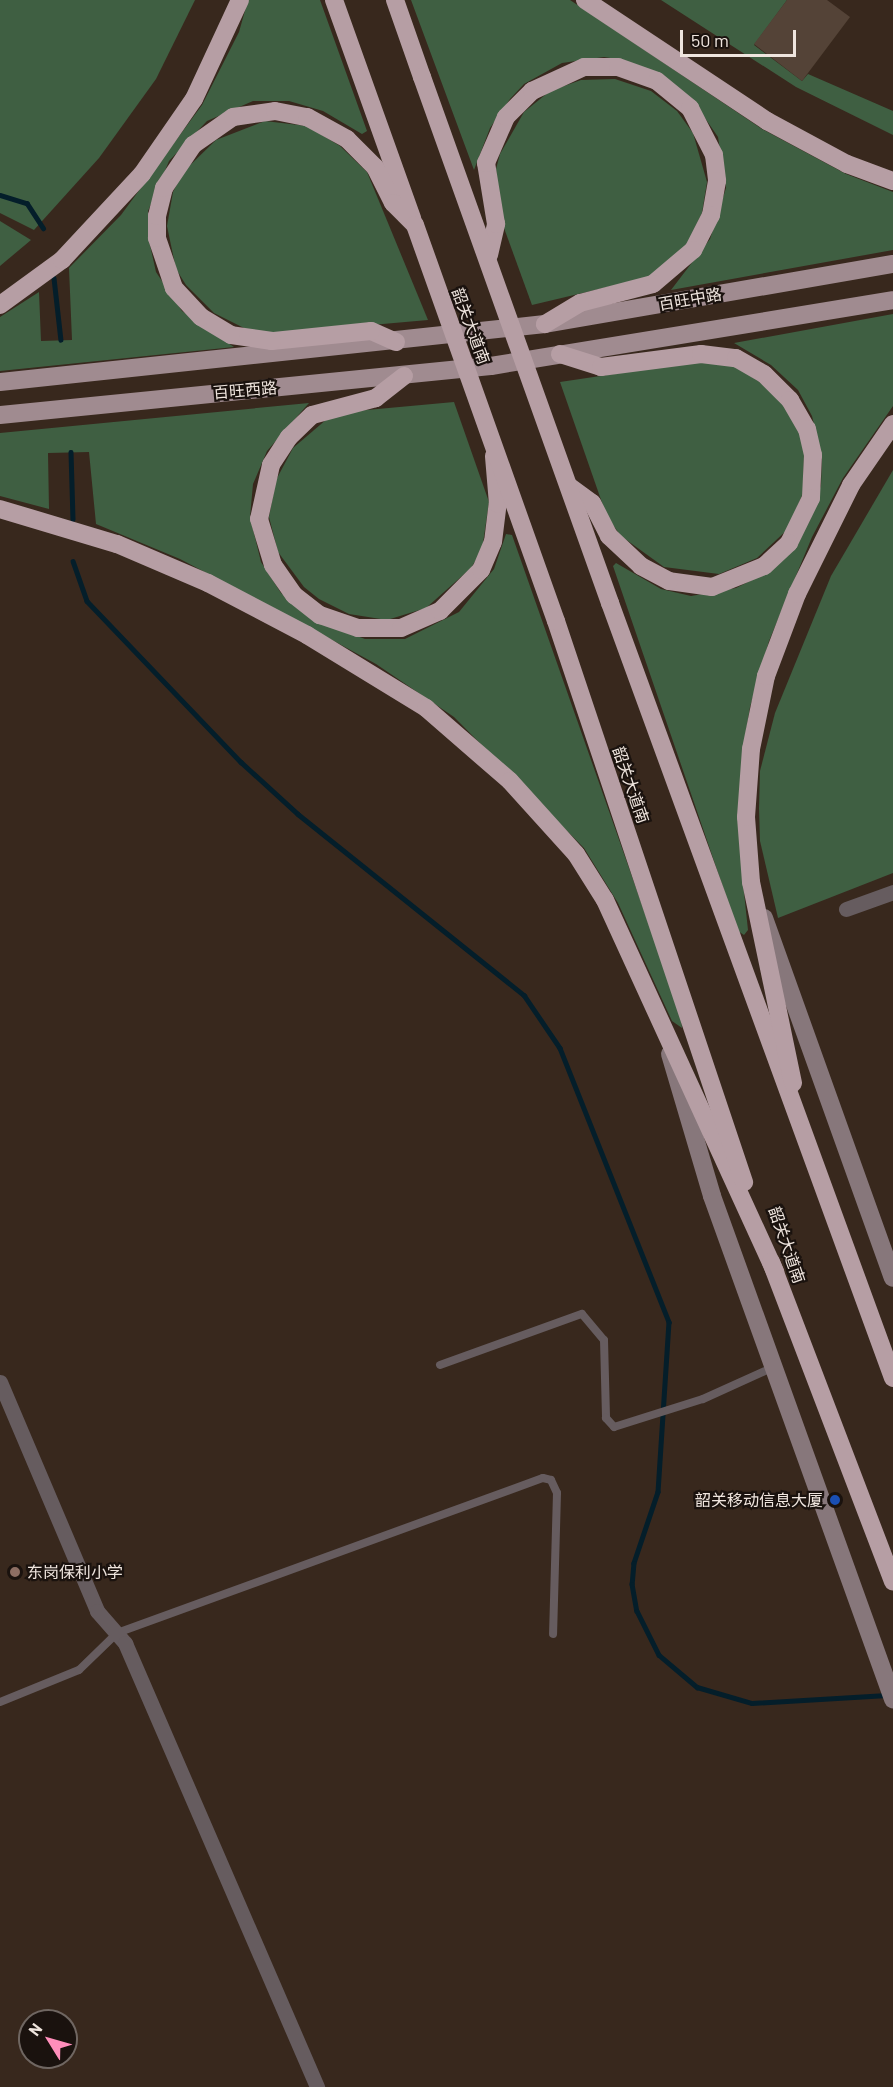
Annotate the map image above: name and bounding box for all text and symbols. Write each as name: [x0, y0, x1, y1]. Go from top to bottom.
scale bar: [683, 18, 798, 56]
text: 50 m: [691, 29, 729, 51]
street label: 百旺中路: [657, 284, 723, 314]
street label: 韶关大道南: [448, 285, 494, 367]
street label: 百旺西路: [212, 378, 278, 402]
street label: 韶关大道南: [609, 744, 653, 826]
street label: 韶关大道南: [765, 1204, 809, 1286]
place label: 韶关移动信息大厦: [695, 1490, 823, 1510]
marker: 韶关移动信息大厦: [828, 1493, 842, 1507]
place label: 东岗保利小学: [27, 1562, 123, 1582]
marker: 东岗保利小学: [8, 1565, 22, 1579]
north arrow: [18, 2009, 78, 2069]
text: N: [24, 2019, 46, 2039]

